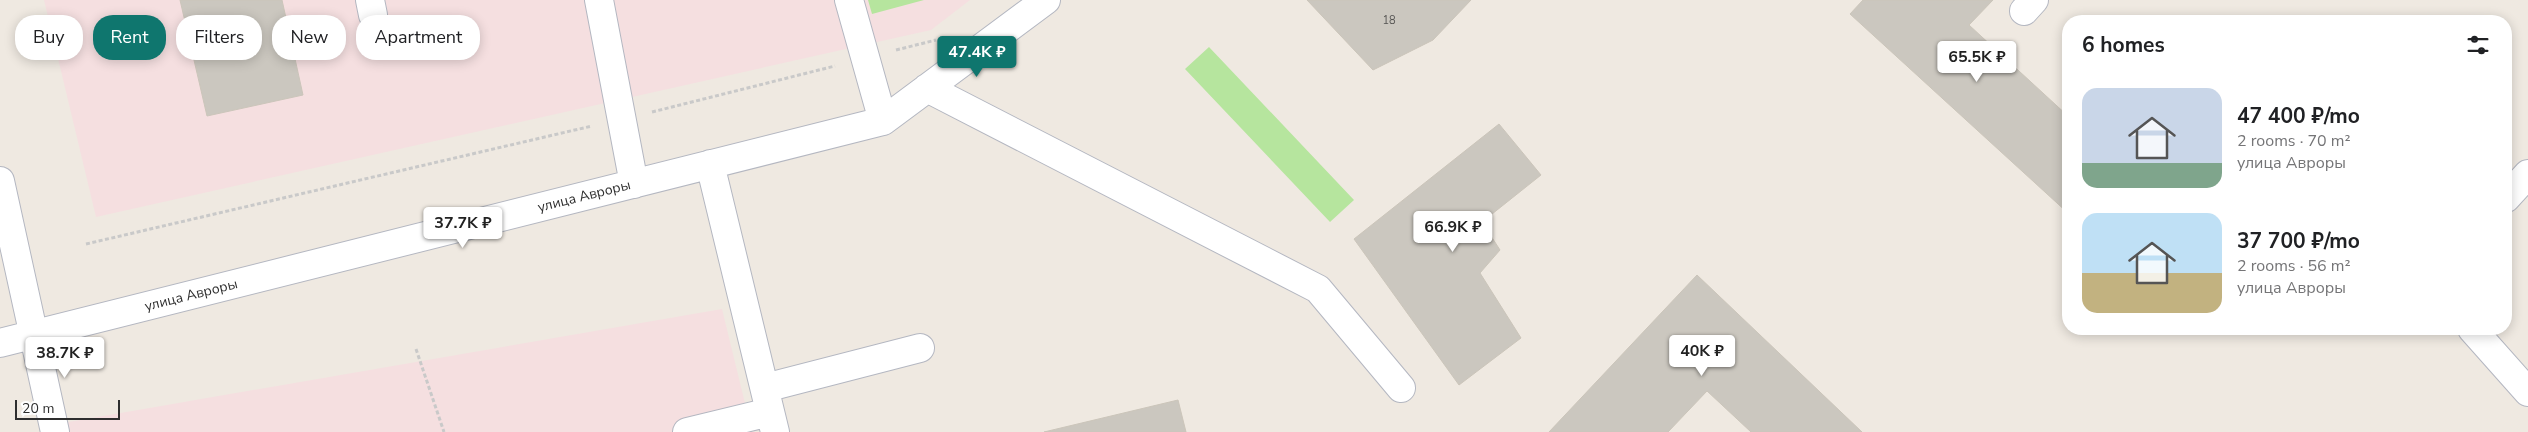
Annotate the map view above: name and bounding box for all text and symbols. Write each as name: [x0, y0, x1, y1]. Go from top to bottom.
house number: 18: [1382, 13, 1396, 28]
chip: Buy: [15, 15, 83, 60]
chip: Rent: [93, 15, 166, 60]
chip: Filters: [176, 15, 262, 60]
chip: New: [272, 15, 346, 60]
chip: Apartment: [356, 15, 480, 60]
text: 6 homes: [2082, 31, 2165, 59]
icon: filters: [2464, 31, 2492, 59]
pin: 47.4K ₽: [931, 36, 1023, 78]
text: 47.4K ₽: [948, 41, 1006, 63]
pin: 65.5K ₽: [1931, 41, 2023, 83]
text: 65.5K ₽: [1948, 46, 2006, 68]
text: 47 400 ₽/mo: [2237, 102, 2360, 130]
icon: home: [2122, 108, 2182, 168]
text: 2 rooms · 70 m²: [2237, 130, 2350, 152]
text: улица Авроры: [2237, 152, 2346, 174]
street label: улица Авроры: [535, 175, 633, 217]
pin: 37.7K ₽: [417, 206, 509, 249]
pin: 66.9K ₽: [1407, 210, 1499, 253]
text: 37.7K ₽: [434, 212, 492, 234]
text: 66.9K ₽: [1424, 216, 1482, 238]
text: 37 700 ₽/mo: [2237, 227, 2360, 255]
icon: home: [2122, 233, 2182, 293]
text: 2 rooms · 56 m²: [2237, 255, 2350, 277]
street label: улица Авроры: [142, 274, 240, 316]
text: улица Авроры: [2237, 277, 2346, 299]
pin: 40K ₽: [1667, 334, 1737, 377]
pin: 38.7K ₽: [19, 336, 111, 379]
text: 40K ₽: [1680, 340, 1724, 362]
text: 38.7K ₽: [36, 342, 94, 364]
scale bar: [15, 397, 120, 420]
text: 20 m: [22, 399, 54, 418]

